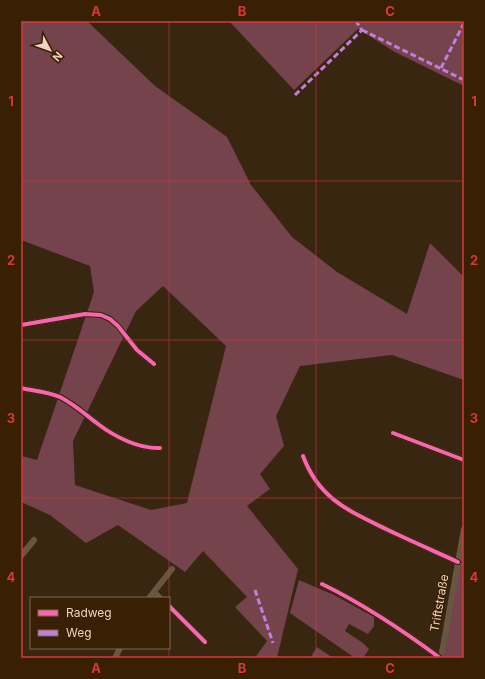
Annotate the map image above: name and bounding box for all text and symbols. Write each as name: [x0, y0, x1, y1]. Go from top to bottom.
text: A: [91, 3, 101, 19]
text: B: [238, 3, 247, 19]
text: C: [385, 3, 395, 19]
north arrow: [30, 30, 70, 70]
text: N: [50, 49, 66, 64]
text: 1: [8, 93, 14, 109]
text: 1: [471, 93, 477, 109]
text: 2: [7, 252, 15, 268]
text: 2: [470, 252, 478, 268]
text: 3: [7, 410, 15, 426]
text: 3: [470, 410, 478, 426]
text: 4: [7, 569, 16, 585]
text: 4: [470, 569, 479, 585]
street label: Triftstraße: [427, 573, 451, 633]
legend: [30, 597, 170, 649]
text: Radweg: [66, 605, 112, 620]
text: Weg: [66, 625, 92, 640]
text: A: [91, 660, 101, 676]
text: B: [238, 660, 247, 676]
text: C: [385, 660, 395, 676]

